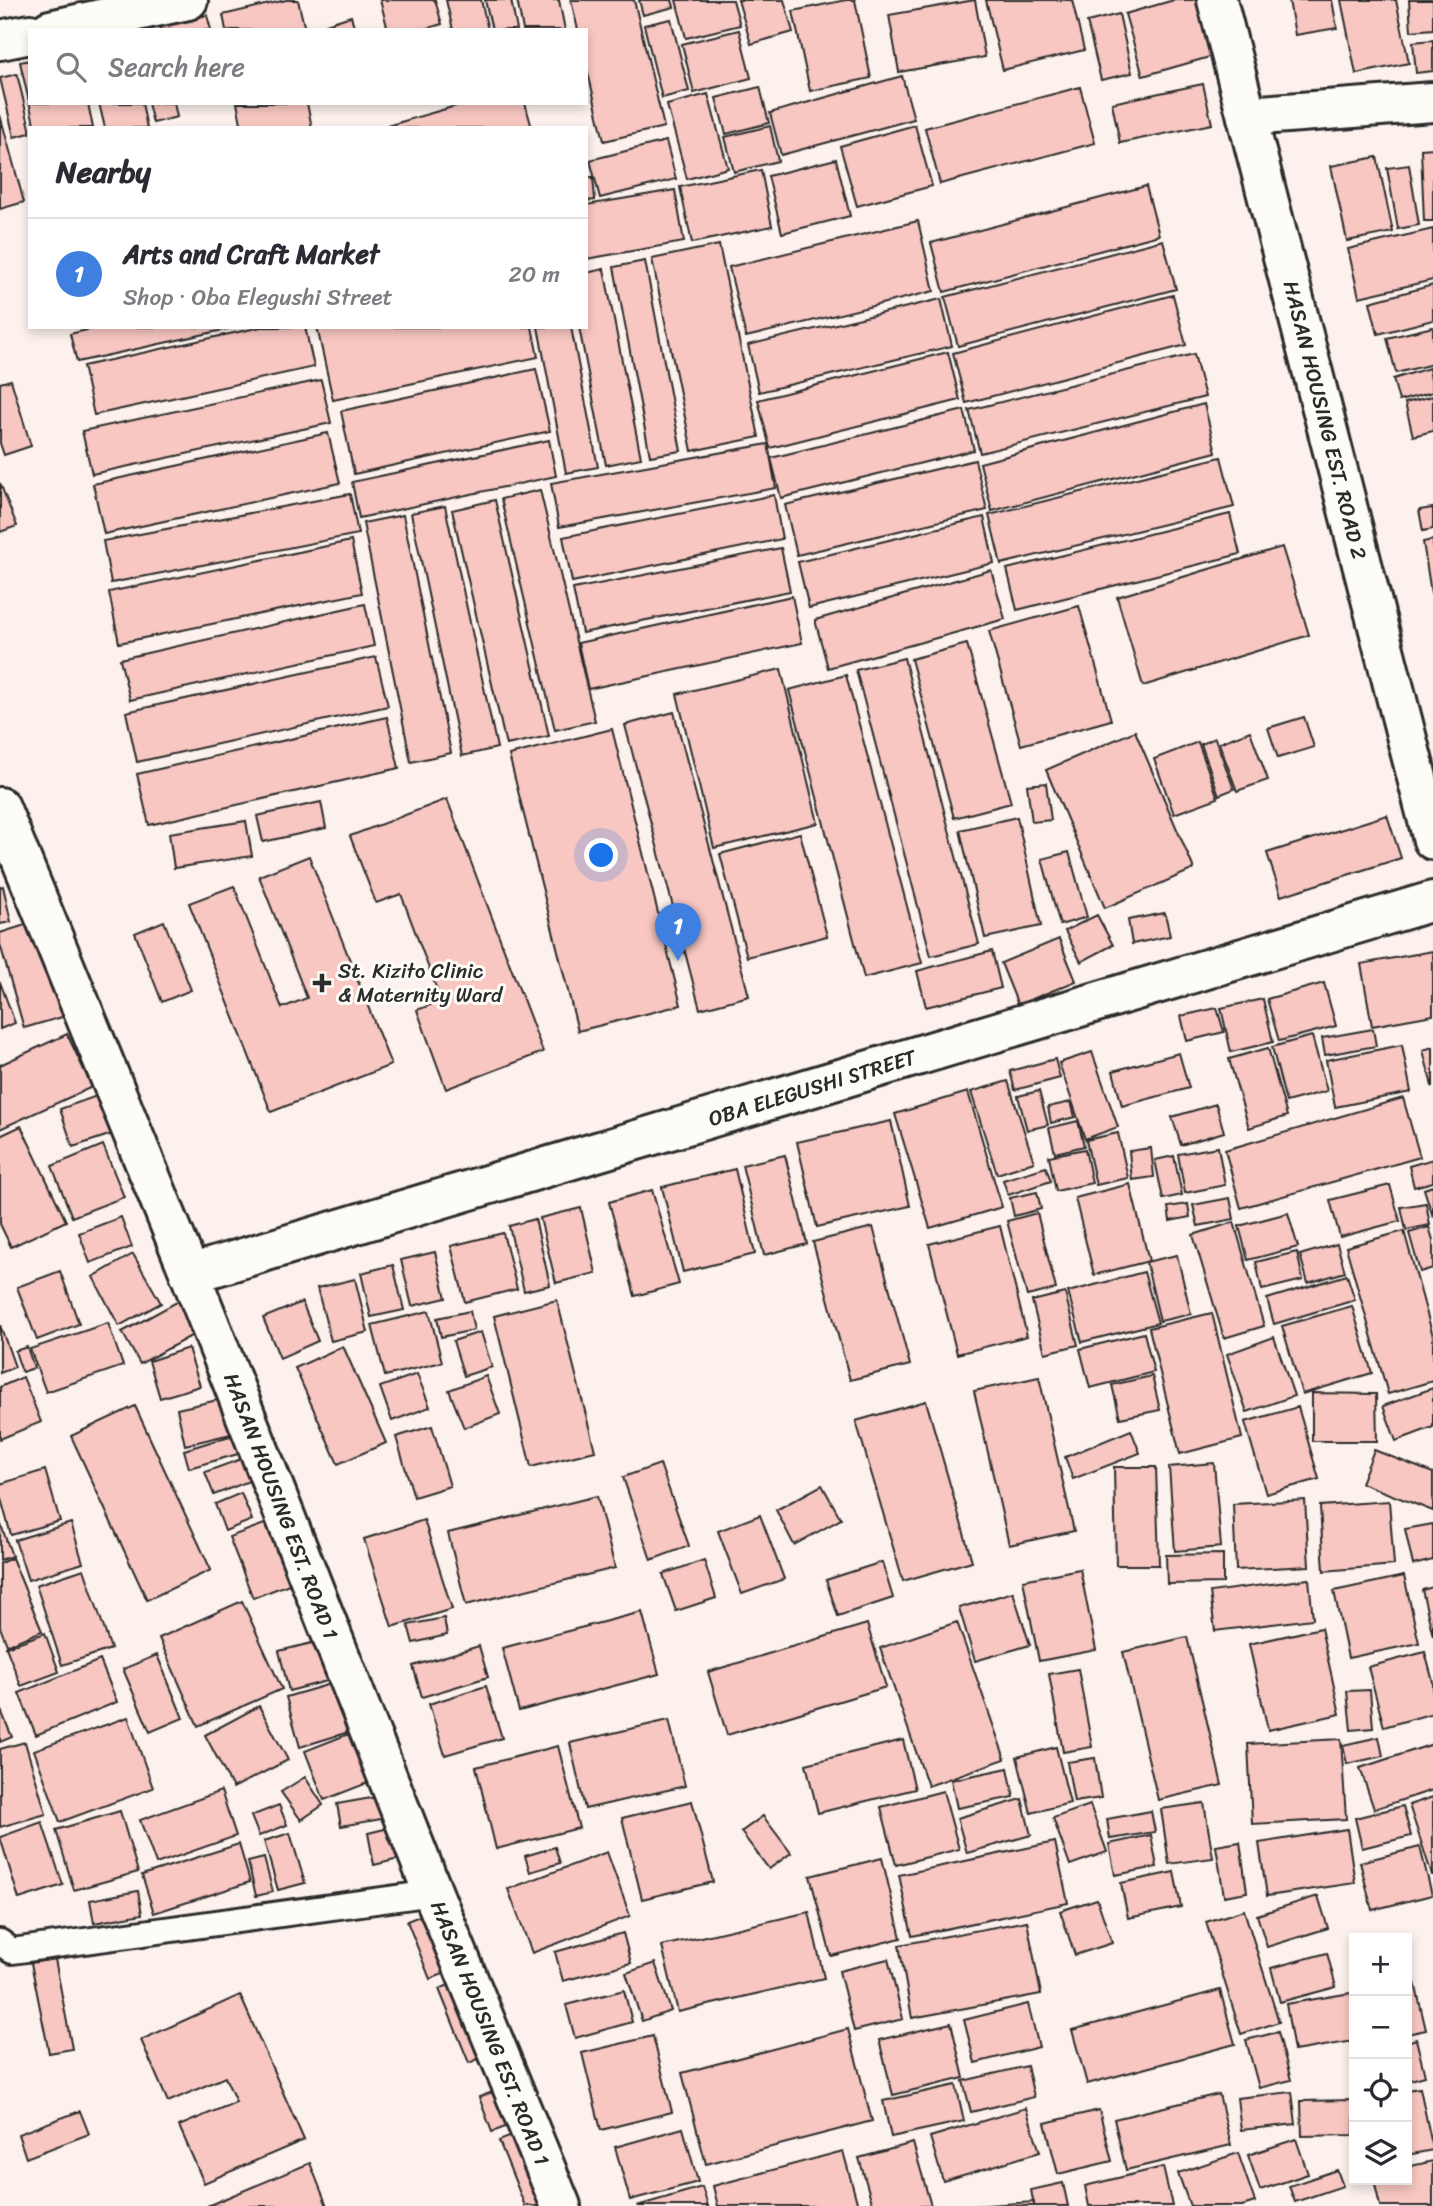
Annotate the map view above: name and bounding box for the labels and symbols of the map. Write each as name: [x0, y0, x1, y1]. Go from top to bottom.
street label: HASAN HOUSING EST. ROAD 2: [1272, 277, 1378, 563]
your location: [584, 838, 618, 872]
pin: 1: [655, 903, 701, 961]
place label: St. Kizito Clinic & Maternity Ward: [338, 952, 504, 1014]
marker: St. Kizito Clinic & Maternity Ward: [312, 973, 332, 993]
street label: OBA ELEGUSHI STREET: [704, 1038, 922, 1138]
street label: HASAN HOUSING EST. ROAD 1: [213, 1367, 349, 1645]
street label: HASAN HOUSING EST. ROAD 1: [419, 1895, 561, 2171]

